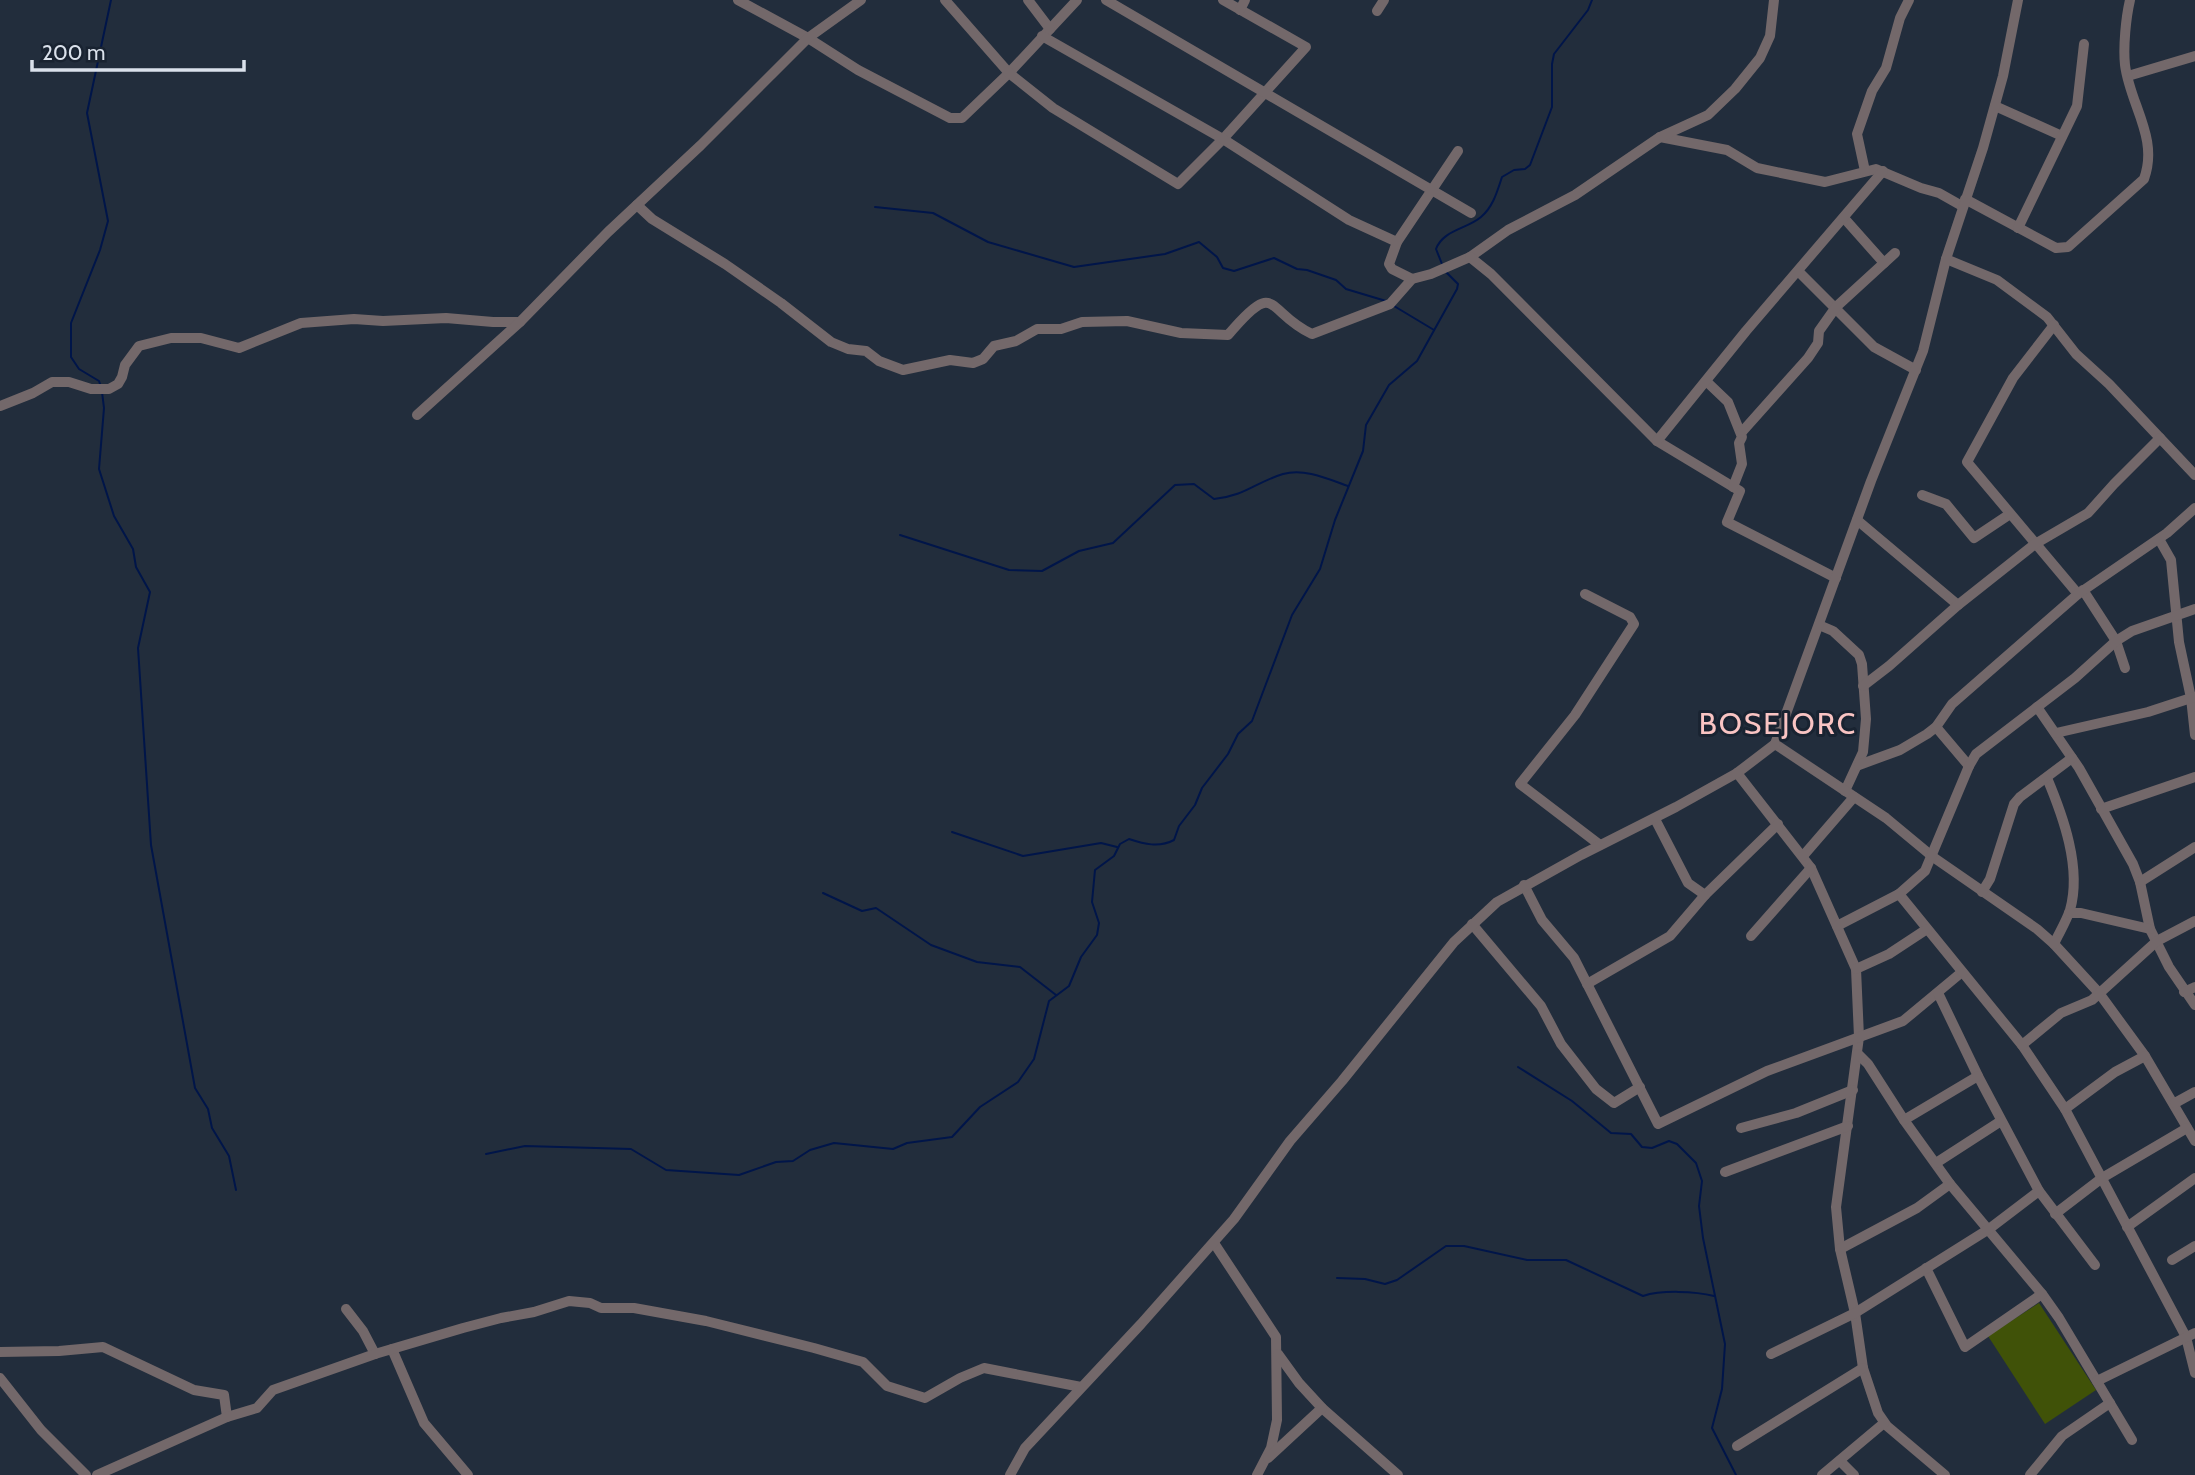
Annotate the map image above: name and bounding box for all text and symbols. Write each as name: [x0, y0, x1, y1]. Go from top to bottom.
scale bar: [32, 28, 243, 72]
text: 200 m: [42, 40, 105, 65]
district label: BOSEJORC: [1699, 705, 1857, 742]

